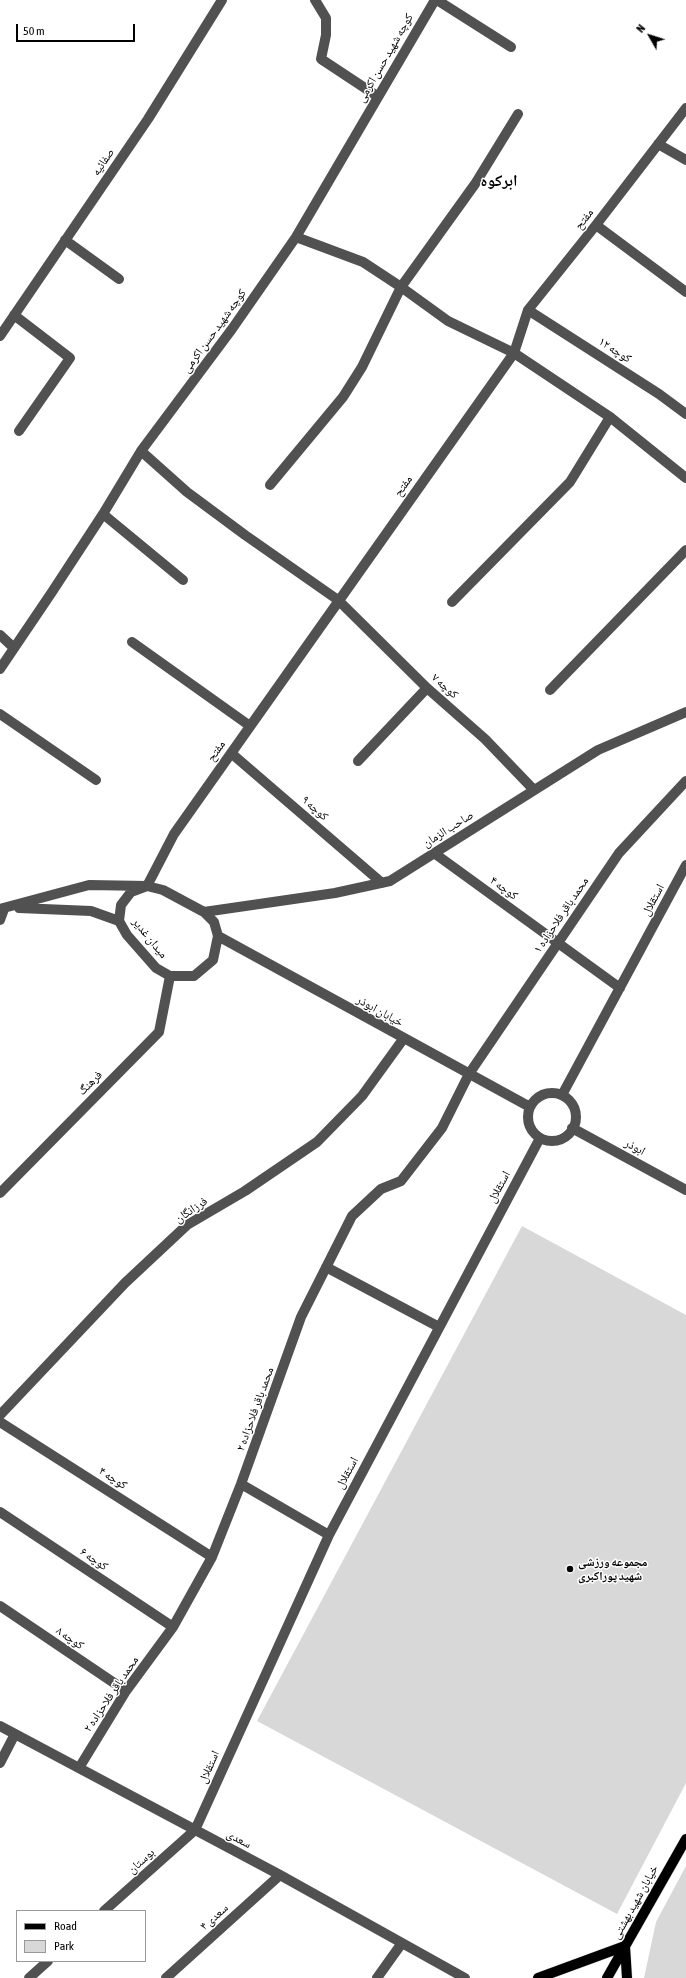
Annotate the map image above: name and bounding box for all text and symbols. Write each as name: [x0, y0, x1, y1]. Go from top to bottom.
street label: کوچه شهید حسن اکرمی: [354, 11, 416, 105]
scale bar: [18, 16, 137, 42]
north arrow: [630, 16, 670, 56]
text: N: [634, 22, 647, 35]
text: 50 m: [23, 24, 45, 38]
street label: صفائیه: [89, 145, 117, 179]
district label: ابرکوه: [481, 171, 517, 191]
street label: مفتح: [571, 206, 597, 232]
street label: کوچه شهید حسن اکرمی: [179, 286, 249, 376]
street label: کوچه ۱۲: [596, 334, 634, 366]
street label: مفتح: [391, 473, 415, 499]
street label: کوچه ۷: [429, 670, 461, 702]
street label: مفتح: [204, 738, 228, 764]
street label: کوچه ۹: [299, 793, 331, 823]
street label: صاحب الزمان: [420, 808, 476, 850]
street label: کوچه ۴: [487, 873, 521, 903]
street label: محمد باقر فلاحزاده ۱: [530, 874, 592, 956]
street label: استقلال: [639, 882, 667, 918]
street label: میدان غدیر: [129, 915, 171, 961]
street label: خیابان ابوذر: [354, 992, 406, 1030]
street label: فرهنگ: [75, 1068, 105, 1098]
street label: ابوذر: [622, 1136, 648, 1158]
street label: استقلال: [485, 1169, 513, 1205]
street label: فرزانگان: [172, 1194, 210, 1226]
street label: محمد باقر فلاحزاده ۲: [233, 1365, 277, 1453]
street label: استقلال: [333, 1455, 361, 1491]
street label: کوچه ۴: [96, 1464, 130, 1492]
street label: کوچه ۶: [77, 1544, 111, 1574]
place label: مجموعه ورزشی شهید پوراکبری: [578, 1555, 648, 1583]
marker: مجموعه ورزشی شهید پوراکبری: [565, 1564, 575, 1574]
street label: کوچه ۸: [53, 1623, 87, 1653]
street label: محمد باقر فلاحزاده ۲: [80, 1653, 142, 1735]
street label: استقلال: [195, 1748, 223, 1786]
street label: سعدی: [224, 1827, 254, 1851]
street label: بوستان: [125, 1845, 157, 1877]
street label: خیابان شهید بهشتی: [609, 1862, 661, 1942]
street label: سعدی ۴: [197, 1901, 231, 1933]
legend: [16, 1910, 146, 1962]
text: Road: [54, 1919, 77, 1933]
text: Park: [54, 1939, 74, 1953]

